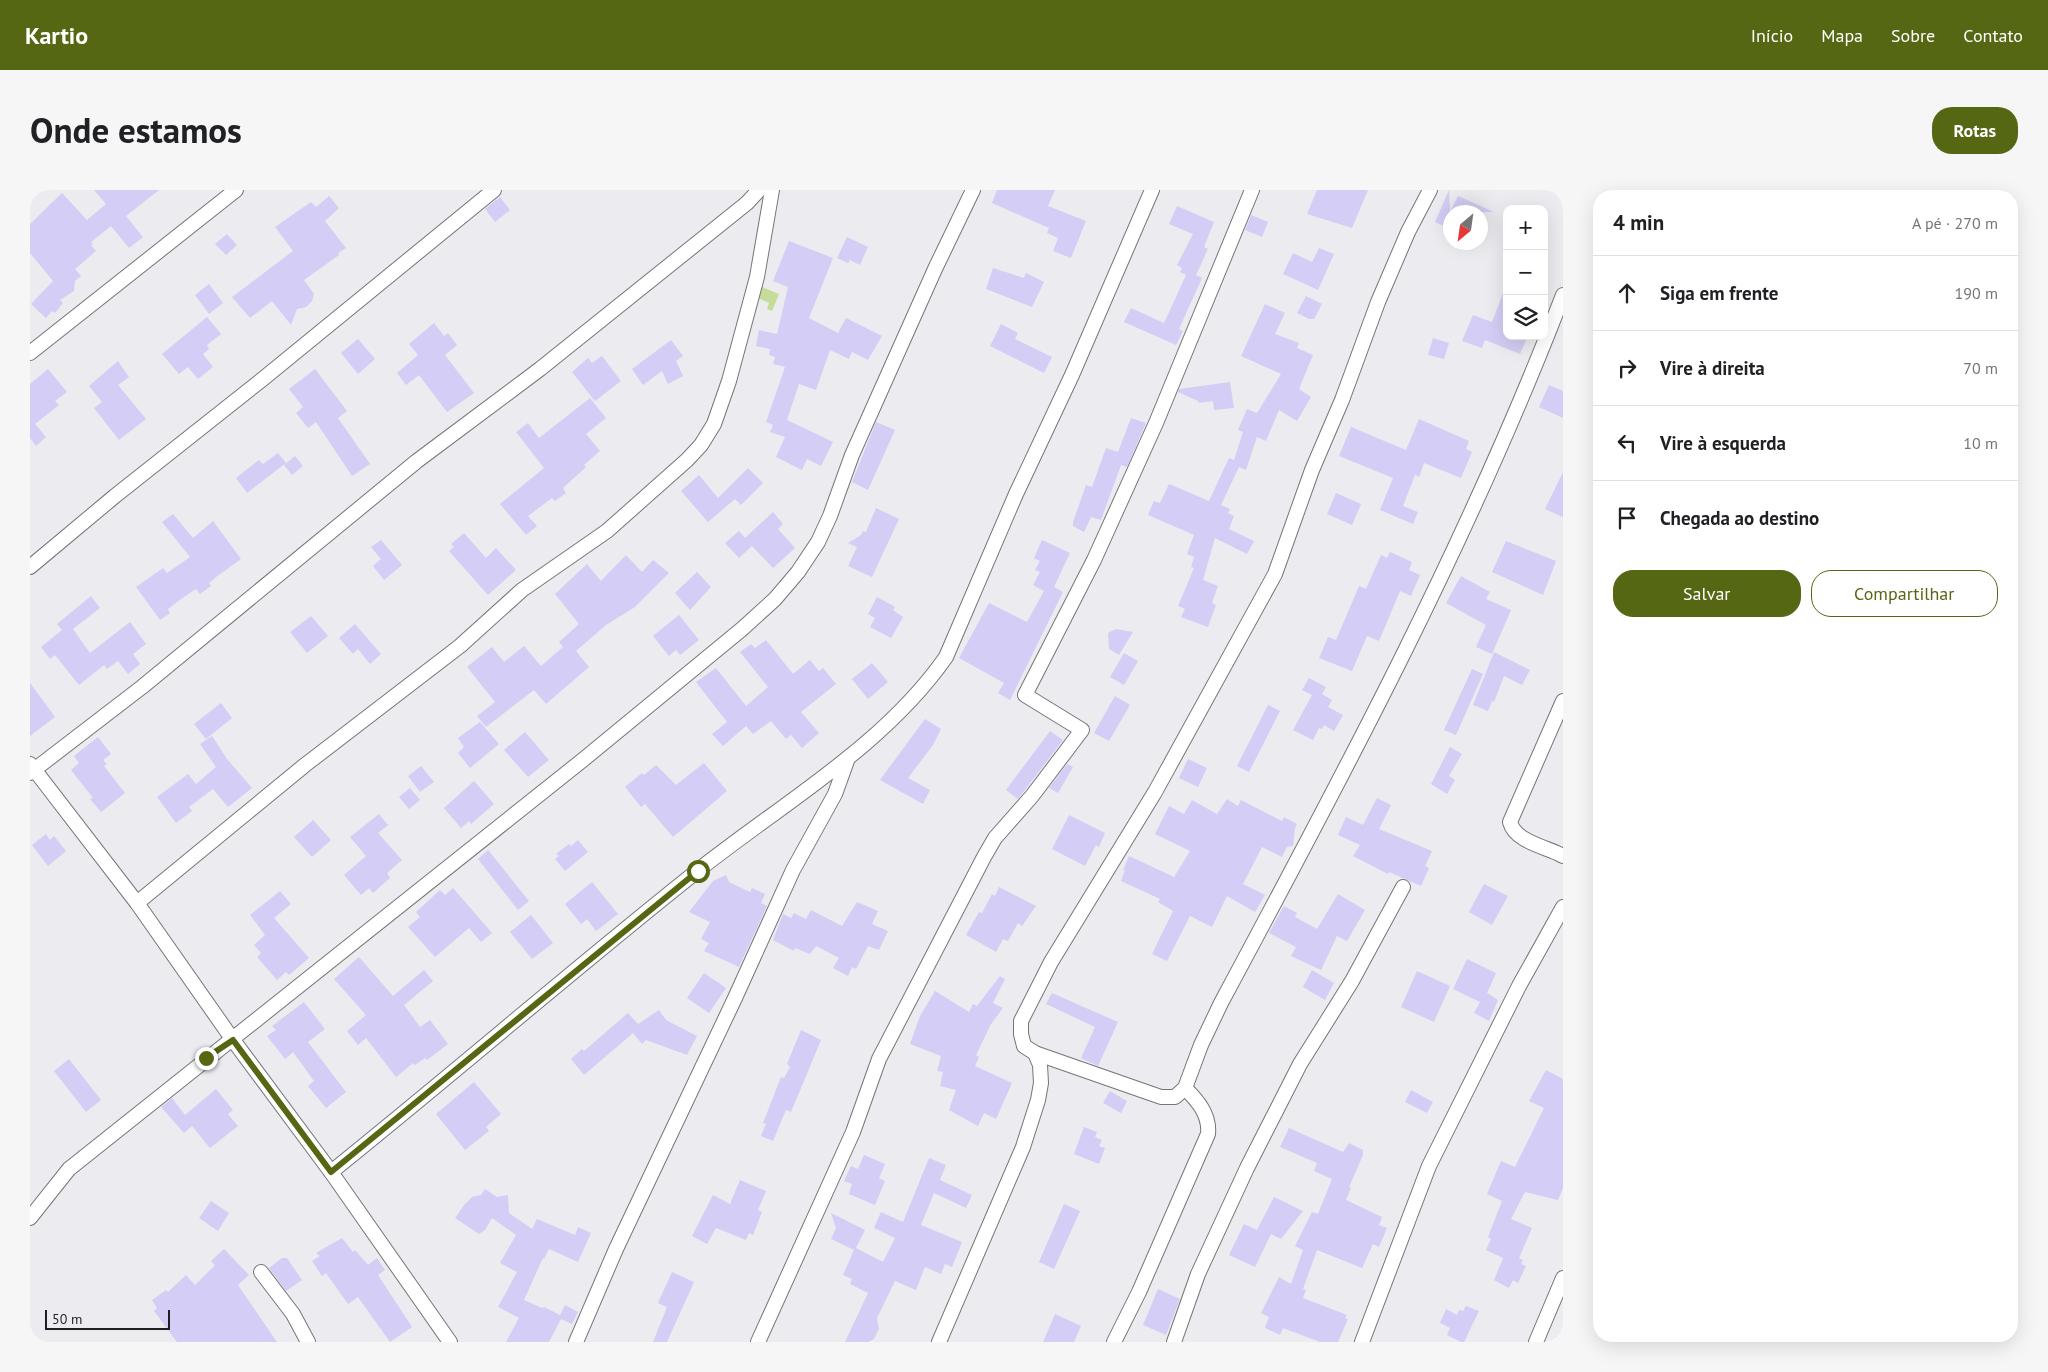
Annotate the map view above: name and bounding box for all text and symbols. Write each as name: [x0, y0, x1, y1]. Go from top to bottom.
text: Kartio: [25, 20, 88, 51]
text: Início: [1751, 24, 1793, 47]
text: Mapa: [1821, 24, 1863, 47]
text: Sobre: [1891, 24, 1935, 47]
text: Contato: [1963, 24, 2023, 47]
text: Onde estamos: [30, 107, 242, 153]
button: Rotas: [1932, 107, 2018, 154]
north arrow: [1443, 205, 1488, 250]
map controls: [1503, 205, 1548, 340]
button: +: [1503, 205, 1548, 250]
text: 4 min: [1613, 209, 1664, 236]
text: A pé · 270 m: [1912, 213, 1998, 233]
button: −: [1503, 250, 1548, 295]
icon: ahead: [1613, 279, 1641, 307]
text: Siga em frente: [1660, 281, 1778, 305]
text: 190 m: [1955, 283, 1998, 303]
button: layers: [1503, 295, 1548, 340]
icon: right: [1613, 354, 1641, 382]
text: Vire à direita: [1660, 356, 1765, 380]
text: 70 m: [1963, 358, 1998, 378]
icon: left: [1613, 429, 1641, 457]
text: Vire à esquerda: [1660, 431, 1786, 455]
text: 10 m: [1963, 433, 1998, 453]
icon: arrive: [1613, 504, 1641, 532]
text: Chegada ao destino: [1660, 506, 1819, 530]
button: Salvar: [1613, 570, 1801, 617]
button: Compartilhar: [1811, 570, 1998, 617]
route start: [687, 860, 710, 883]
route end: [195, 1047, 218, 1070]
scale bar: [45, 1307, 170, 1330]
text: 50 m: [52, 1310, 82, 1328]

